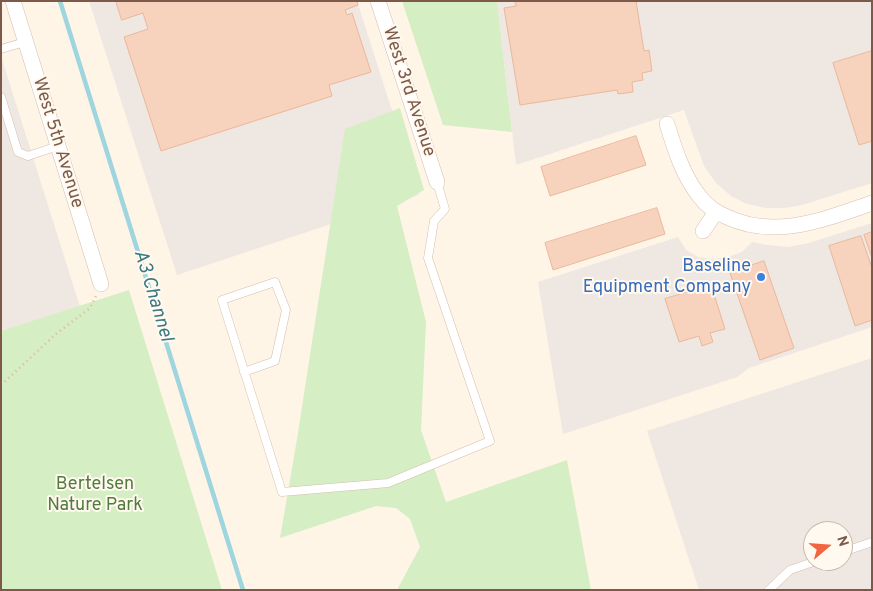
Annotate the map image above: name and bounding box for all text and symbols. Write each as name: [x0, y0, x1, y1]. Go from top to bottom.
street label: West 3rd Avenue: [377, 24, 439, 160]
street label: West 5th Avenue: [27, 75, 87, 211]
water label: A3 Channel: [127, 247, 177, 345]
place label: Baseline Equipment Company: [583, 256, 751, 298]
marker: Baseline Equipment Company: [755, 271, 767, 283]
park label: Bertelsen Nature Park: [47, 474, 143, 516]
north arrow: [803, 521, 853, 571]
text: N: [832, 534, 851, 549]

